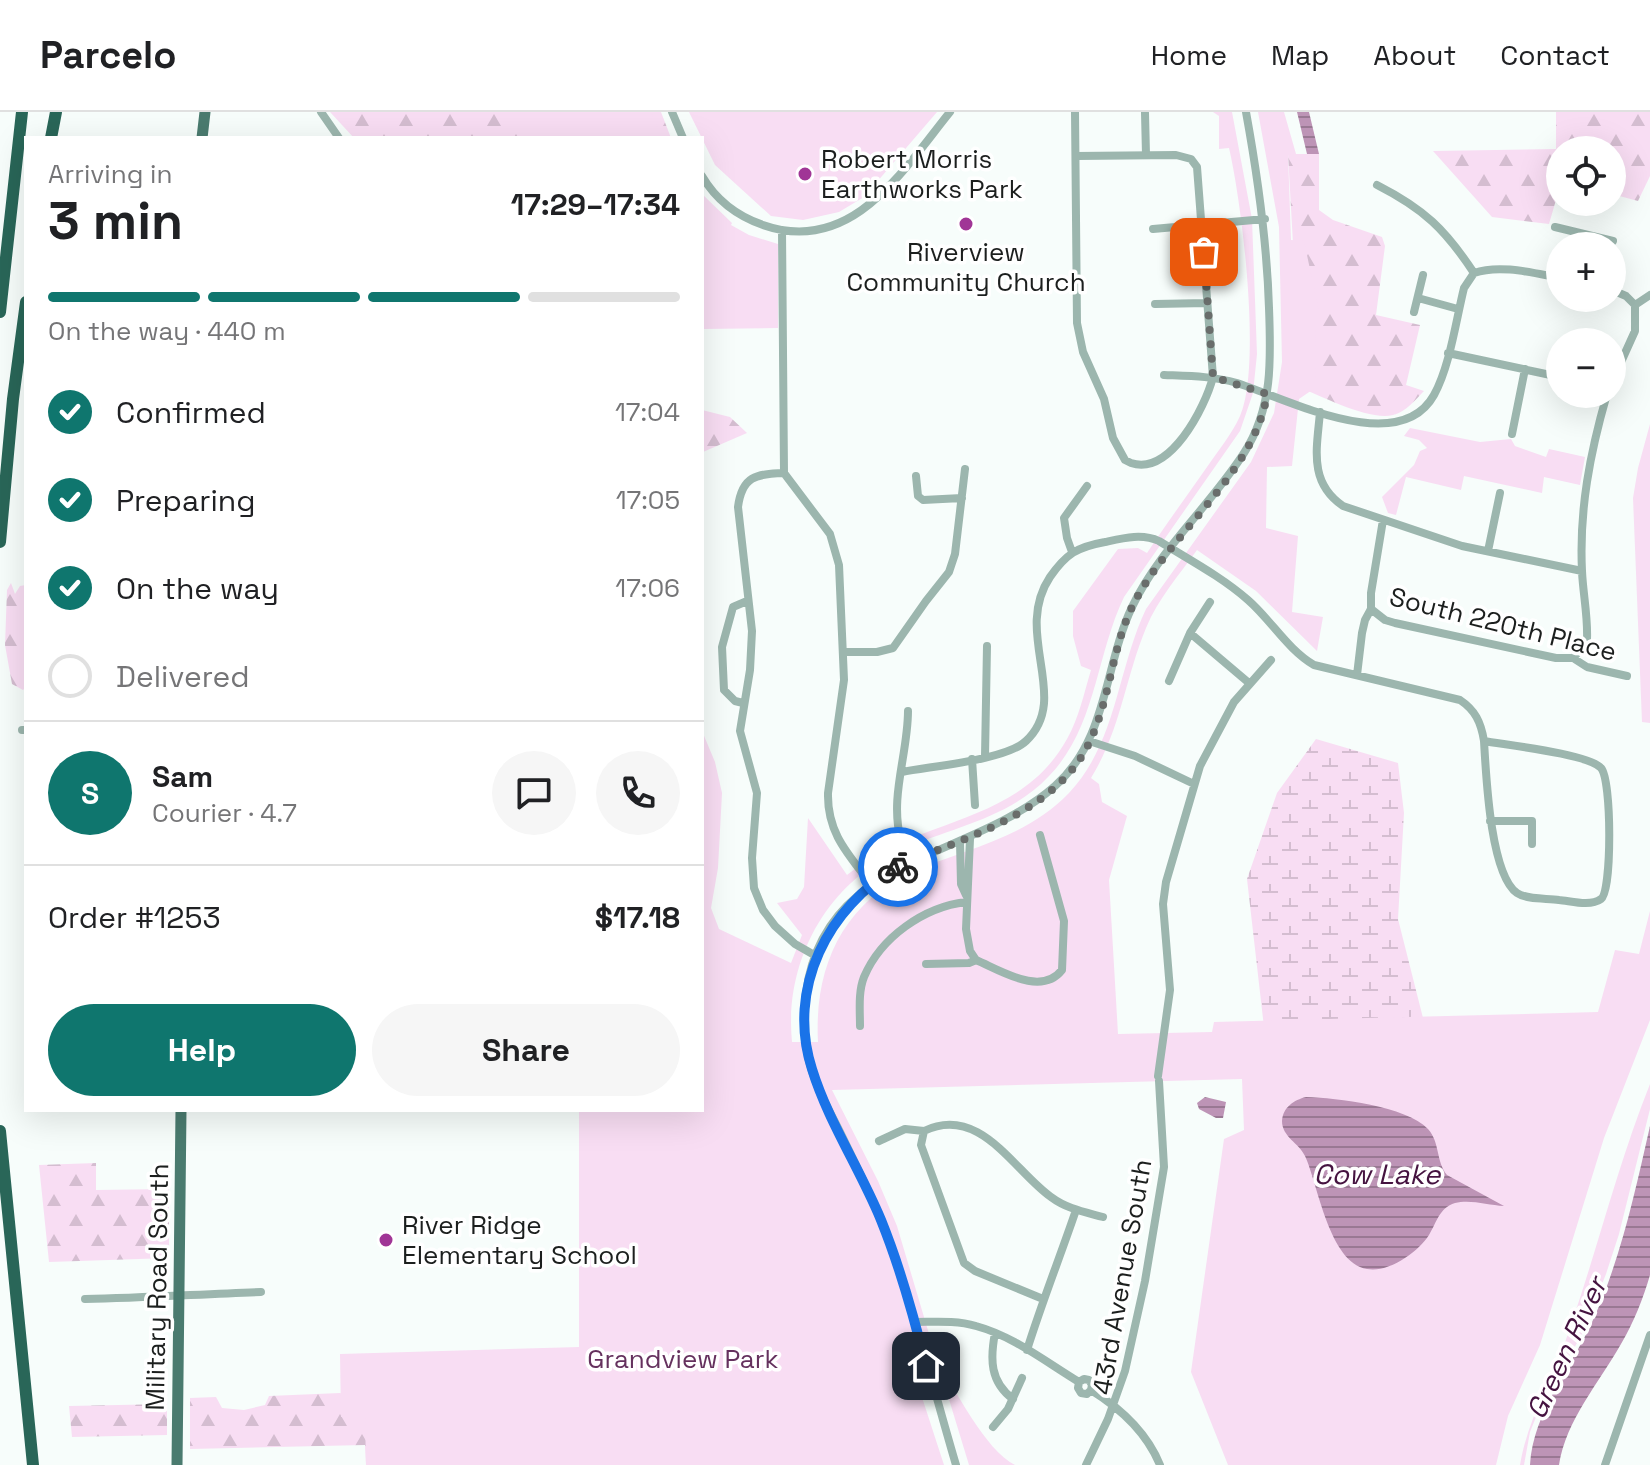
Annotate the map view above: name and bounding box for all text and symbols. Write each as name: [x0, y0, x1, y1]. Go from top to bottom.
text: Parcelo: [40, 31, 176, 79]
text: Home: [1151, 37, 1227, 73]
text: Map: [1271, 37, 1329, 73]
text: About: [1373, 37, 1456, 73]
text: Contact: [1500, 37, 1610, 73]
map controls: [1546, 136, 1626, 408]
button: locate: [1546, 136, 1626, 216]
place label: Robert Morris Earthworks Park: [821, 142, 1023, 206]
text: Arriving in: [48, 157, 172, 191]
marker: Robert Morris Earthworks Park: [796, 165, 814, 183]
text: 17:29–17:34: [511, 185, 680, 224]
text: 3 min: [48, 188, 183, 254]
marker: Riverview Community Church: [957, 215, 975, 233]
pin: [1170, 218, 1238, 286]
icon: bag: [1182, 230, 1226, 274]
button: +: [1546, 232, 1626, 312]
place label: Riverview Community Church: [846, 235, 1086, 299]
text: On the way · 440 m: [48, 314, 286, 348]
button: −: [1546, 328, 1626, 408]
icon: check: [48, 390, 92, 434]
text: Confirmed: [116, 393, 266, 432]
text: 17:04: [615, 395, 680, 429]
icon: check: [48, 478, 92, 522]
text: Preparing: [116, 481, 255, 520]
text: 17:05: [616, 483, 680, 517]
icon: check: [48, 566, 92, 610]
text: On the way: [116, 569, 279, 608]
text: 17:06: [615, 571, 680, 605]
street label: South 220th Place: [1386, 579, 1620, 669]
text: Delivered: [116, 657, 250, 696]
button: chat: [492, 751, 576, 835]
button: phone: [596, 751, 680, 835]
text: Sam: [152, 757, 213, 796]
text: S: [81, 774, 99, 813]
text: Courier · 4.7: [152, 796, 297, 830]
courier: [858, 827, 938, 907]
icon: bike: [876, 845, 920, 889]
text: Order #1253: [48, 898, 221, 937]
text: $17.18: [595, 898, 680, 937]
button: Help: [48, 1004, 356, 1096]
button: Share: [372, 1004, 680, 1096]
water label: Cow Lake: [1314, 1156, 1442, 1192]
street label: 43rd Avenue South: [1085, 1157, 1159, 1397]
street label: Military Road South: [138, 1163, 176, 1411]
place label: River Ridge Elementary School: [402, 1208, 637, 1272]
marker: River Ridge Elementary School: [377, 1231, 395, 1249]
water label: Green River: [1518, 1268, 1616, 1425]
pin: [892, 1332, 960, 1400]
park label: Grandview Park: [587, 1342, 779, 1376]
icon: home: [904, 1344, 948, 1388]

